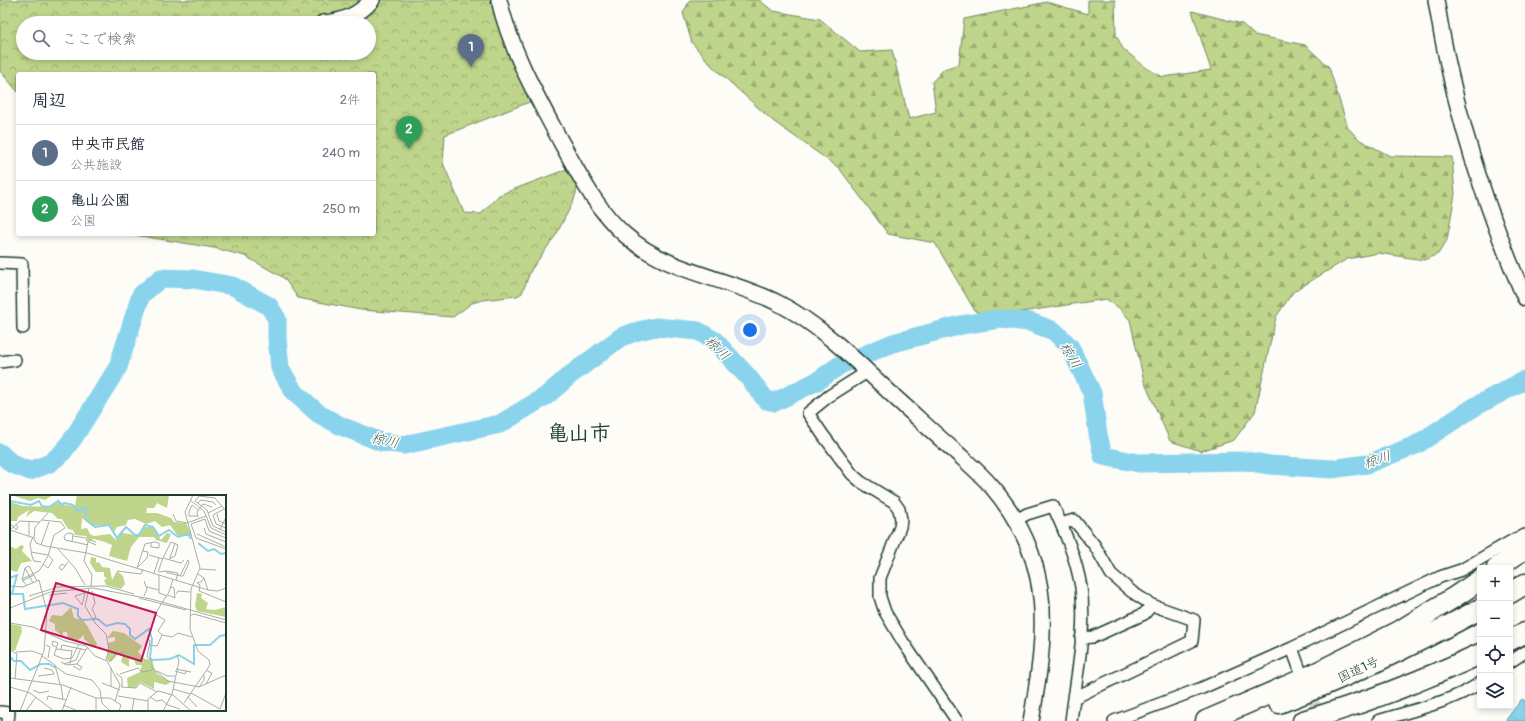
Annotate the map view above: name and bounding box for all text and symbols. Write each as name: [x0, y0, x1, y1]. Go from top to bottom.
search box: [16, 16, 376, 60]
icon: search: [30, 27, 52, 49]
text: ここで検索: [62, 30, 137, 49]
pin: 1: [458, 34, 484, 67]
text: 周辺: [32, 90, 66, 111]
text: 2件: [340, 92, 360, 108]
pin: 2: [396, 116, 422, 149]
text: 中央市民館: [70, 135, 145, 154]
text: 1: [42, 145, 48, 161]
text: 240 m: [322, 145, 360, 161]
text: 公共施設: [70, 157, 122, 173]
text: 亀山公園: [70, 191, 130, 210]
text: 2: [41, 201, 49, 217]
text: 250 m: [322, 201, 360, 217]
text: 公園: [70, 213, 96, 229]
your location: [740, 320, 760, 340]
water label: 椋川: [702, 333, 734, 364]
water label: 椋川: [1056, 339, 1085, 372]
district label: 亀山市: [548, 420, 611, 447]
water label: 椋川: [369, 429, 400, 452]
water label: 椋川: [1361, 447, 1393, 472]
inset map: [10, 495, 226, 711]
map controls: [1477, 565, 1513, 709]
button: +: [1477, 565, 1513, 601]
button: −: [1477, 601, 1513, 637]
button: locate: [1477, 637, 1513, 673]
street label: 国道1号: [1335, 653, 1382, 686]
button: layers: [1477, 673, 1513, 709]

